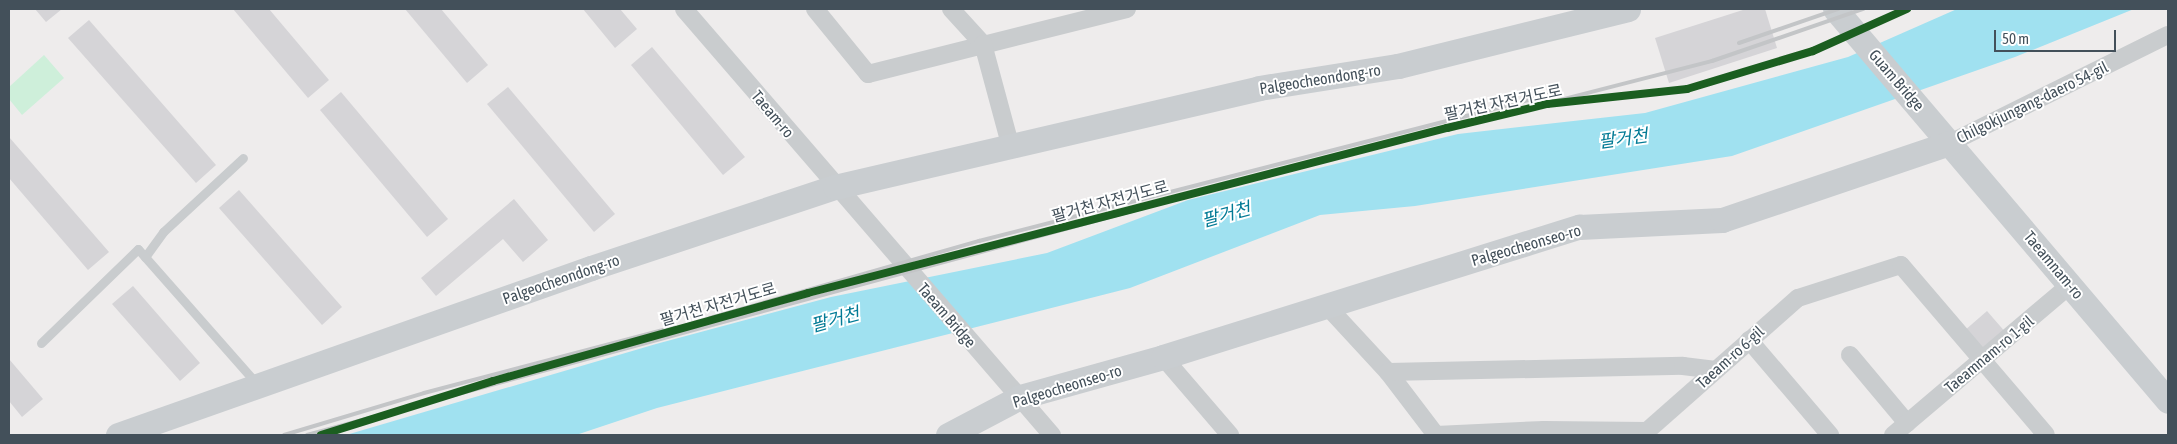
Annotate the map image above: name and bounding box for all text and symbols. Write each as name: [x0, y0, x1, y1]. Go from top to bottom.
scale bar: [1997, 20, 2120, 52]
text: 50 m: [2002, 30, 2029, 47]
street label: Guam Bridge: [1865, 45, 1929, 115]
street label: Chilgokjungang-daero 54-gil: [1953, 57, 2111, 147]
street label: Palgeocheondong-ro: [1258, 60, 1382, 98]
street label: 팔거천 자전거도로: [1442, 80, 1564, 124]
street label: Taeam-ro: [748, 86, 798, 142]
water label: 팔거천: [1597, 125, 1649, 153]
street label: 팔거천 자전거도로: [1050, 176, 1170, 226]
water label: 팔거천: [1199, 198, 1253, 232]
street label: Palgeocheonseo-ro: [1469, 220, 1583, 270]
street label: Taeamnam-ro: [2020, 227, 2088, 303]
street label: Palgeocheondong-ro: [500, 250, 622, 308]
street label: 팔거천 자전거도로: [658, 278, 778, 330]
street label: Taeam Bridge: [914, 279, 980, 351]
water label: 팔거천: [808, 303, 862, 337]
street label: Taeamnam-ro 1-gil: [1941, 311, 2037, 397]
street label: Taeam-ro 6-gil: [1692, 322, 1768, 392]
street label: Palgeocheonseo-ro: [1010, 360, 1124, 412]

